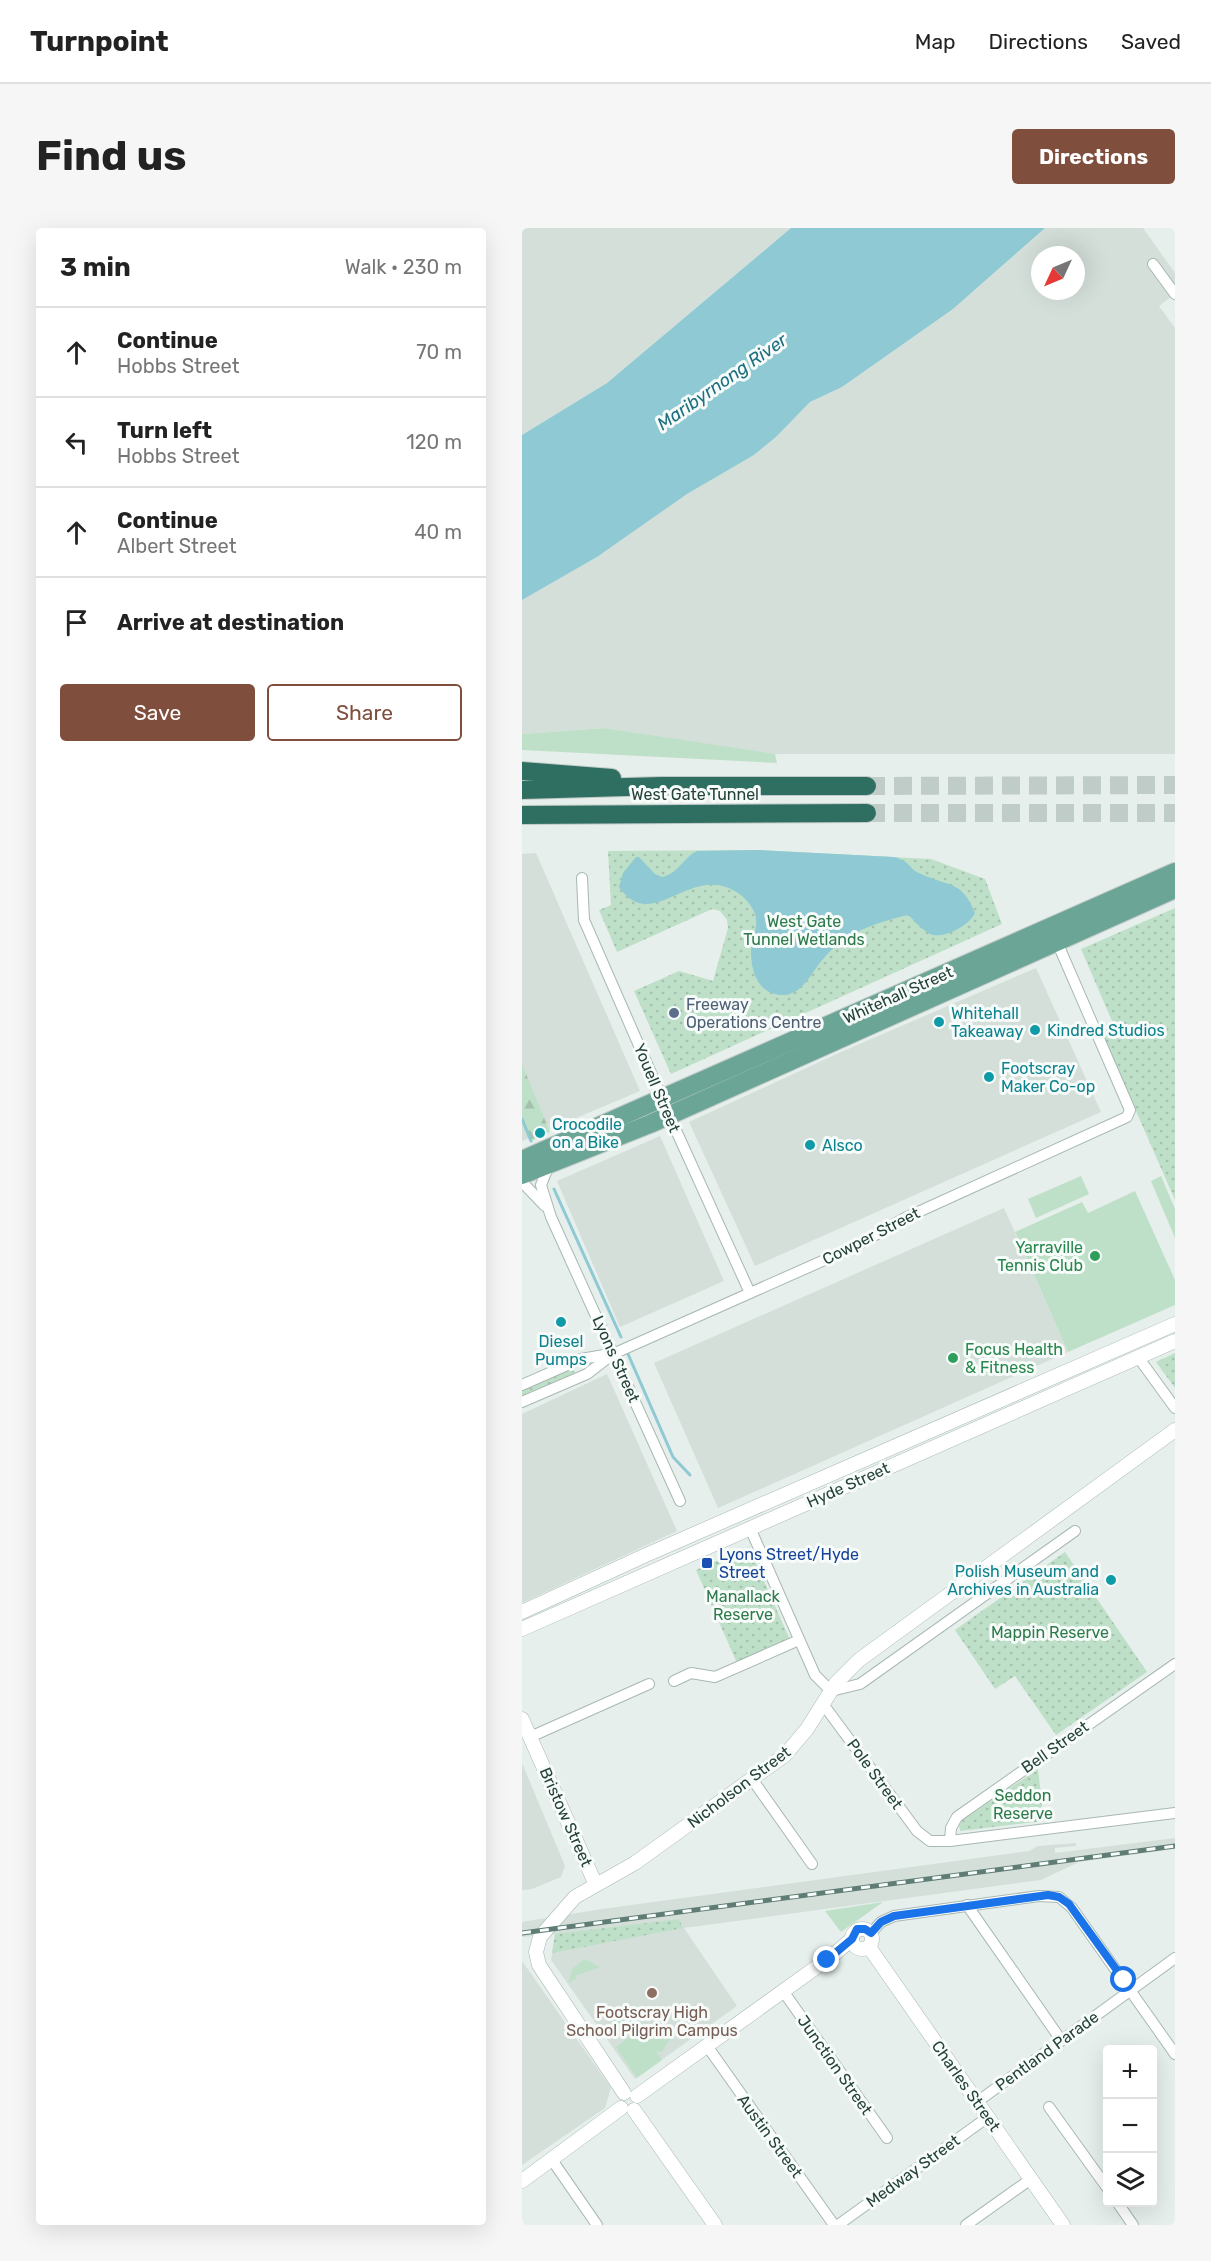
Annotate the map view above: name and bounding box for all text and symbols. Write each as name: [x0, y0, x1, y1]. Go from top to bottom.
text: Turnpoint: [30, 25, 169, 58]
text: Map: [915, 29, 956, 54]
text: Directions: [989, 29, 1088, 54]
text: Saved: [1121, 29, 1181, 54]
button: Directions: [1012, 129, 1175, 184]
text: Find us: [36, 131, 187, 181]
north arrow: [1031, 246, 1085, 300]
text: 3 min: [60, 252, 131, 283]
text: Walk · 230 m: [345, 255, 462, 279]
text: Continue: [117, 327, 218, 354]
water label: Maribyrnong River: [653, 328, 792, 435]
icon: ahead: [60, 336, 93, 369]
text: 70 m: [416, 340, 462, 364]
text: Hobbs Street: [117, 354, 239, 378]
text: Turn left: [117, 417, 212, 444]
icon: left: [60, 426, 93, 459]
text: 120 m: [406, 430, 462, 454]
text: Hobbs Street: [117, 444, 239, 468]
text: Continue: [117, 507, 218, 534]
icon: ahead: [60, 516, 93, 549]
text: 40 m: [414, 520, 462, 544]
text: Albert Street: [117, 534, 237, 558]
icon: arrive: [60, 606, 93, 639]
text: Arrive at destination: [117, 609, 344, 636]
button: Save: [60, 684, 255, 741]
button: Share: [267, 684, 462, 741]
street label: West Gate Tunnel: [631, 785, 759, 804]
park label: West Gate Tunnel Wetlands: [743, 912, 865, 949]
street label: Whitehall Street: [840, 962, 956, 1028]
place label: Freeway Operations Centre: [686, 995, 821, 1032]
place label: Whitehall Takeaway: [951, 1004, 1023, 1041]
marker: Freeway Operations Centre: [667, 1006, 681, 1020]
marker: Whitehall Takeaway: [932, 1015, 946, 1029]
place label: Kindred Studios: [1047, 1021, 1165, 1040]
marker: Kindred Studios: [1028, 1023, 1042, 1037]
street label: Youell Street: [630, 1041, 684, 1135]
place label: Footscray Maker Co-op: [1001, 1059, 1095, 1096]
marker: Footscray Maker Co-op: [982, 1070, 996, 1084]
place label: Crocodile on a Bike: [552, 1115, 622, 1152]
marker: Crocodile on a Bike: [533, 1126, 547, 1140]
place label: Alsco: [822, 1136, 863, 1155]
marker: Alsco: [803, 1138, 817, 1152]
street label: Cowper Street: [819, 1203, 923, 1269]
place label: Yarraville Tennis Club: [997, 1238, 1083, 1275]
marker: Yarraville Tennis Club: [1088, 1249, 1102, 1263]
street label: Lyons Street: [588, 1313, 644, 1405]
marker: Diesel Pumps: [554, 1315, 568, 1329]
place label: Diesel Pumps: [535, 1332, 587, 1369]
place label: Focus Health & Fitness: [965, 1340, 1063, 1377]
marker: Focus Health & Fitness: [946, 1351, 960, 1365]
street label: Hyde Street: [804, 1458, 892, 1512]
place label: Lyons Street/Hyde Street: [719, 1545, 859, 1582]
marker: Lyons Street/Hyde Street: [700, 1556, 714, 1570]
place label: Polish Museum and Archives in Australia: [947, 1562, 1099, 1599]
marker: Polish Museum and Archives in Australia: [1104, 1573, 1118, 1587]
park label: Manallack Reserve: [706, 1587, 781, 1624]
park label: Mappin Reserve: [991, 1623, 1109, 1642]
street label: Bell Street: [1018, 1717, 1092, 1777]
street label: Pole Street: [843, 1735, 907, 1813]
street label: Nicholson Street: [684, 1742, 794, 1832]
street label: Bristow Street: [536, 1764, 596, 1870]
park label: Seddon Reserve: [993, 1786, 1053, 1823]
route end: [813, 1946, 839, 1972]
route start: [1110, 1966, 1136, 1992]
marker: Footscray High School Pilgrim Campus: [645, 1986, 659, 2000]
place label: Footscray High School Pilgrim Campus: [566, 2003, 738, 2040]
street label: Pentland Parade: [992, 2007, 1102, 2095]
street label: Junction Street: [794, 2011, 876, 2119]
street label: Charles Street: [928, 2037, 1004, 2135]
map controls: [1103, 2045, 1157, 2207]
button: +: [1103, 2045, 1157, 2099]
street label: Austin Street: [733, 2091, 807, 2181]
button: −: [1103, 2099, 1157, 2153]
street label: Medway Street: [863, 2131, 963, 2211]
button: layers: [1103, 2153, 1157, 2207]

